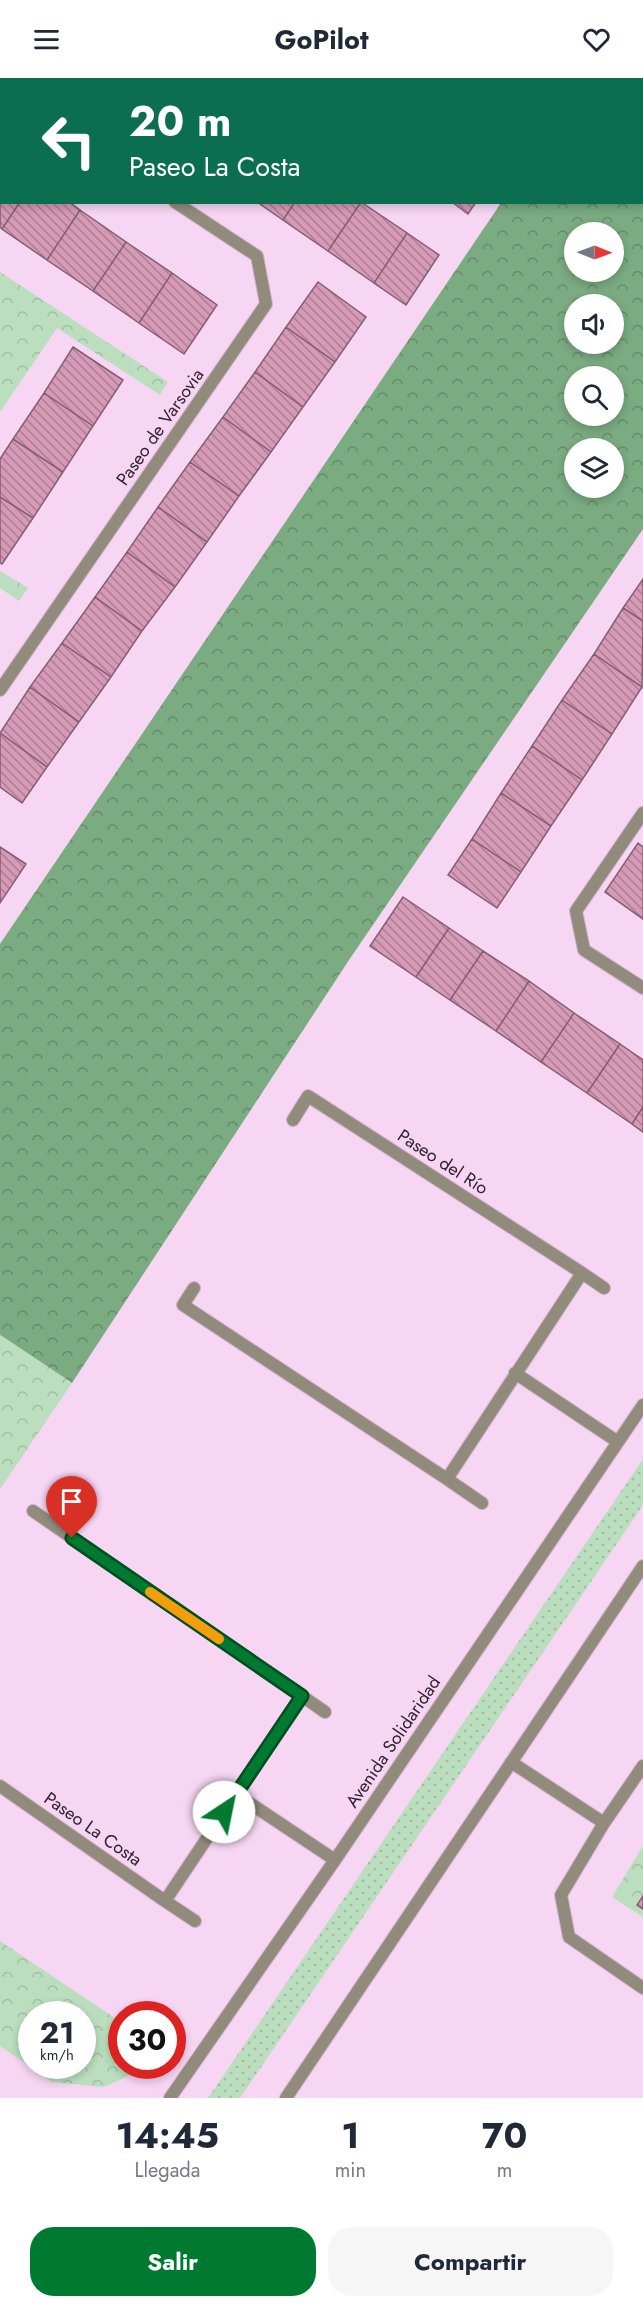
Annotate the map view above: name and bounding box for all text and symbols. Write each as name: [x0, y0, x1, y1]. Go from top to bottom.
text: GoPilot: [275, 20, 369, 59]
icon: menu: [30, 23, 63, 56]
icon: heart: [580, 23, 613, 56]
text: 20 m: [129, 91, 231, 152]
icon: left: [30, 102, 108, 180]
text: Paseo La Costa: [129, 147, 300, 186]
north arrow: [564, 222, 624, 282]
map controls: [564, 222, 624, 498]
button: sound: [564, 294, 624, 354]
street label: Paseo de Varsovia: [110, 363, 210, 491]
button: search: [564, 366, 624, 426]
button: layers: [564, 438, 624, 498]
street label: Paseo del Río: [393, 1123, 494, 1201]
pin: [46, 1476, 97, 1538]
icon: arrive: [55, 1485, 88, 1518]
street label: Avenida Solidaridad: [339, 1671, 447, 1813]
position arrow: [192, 1780, 256, 1844]
street label: Paseo La Costa: [39, 1786, 147, 1872]
speed limit sign: 30: [108, 2001, 186, 2079]
text: 21: [40, 2011, 74, 2054]
text: km/h: [40, 2044, 74, 2066]
text: 14:45: [116, 2109, 219, 2161]
text: 1: [341, 2109, 360, 2161]
text: 70: [482, 2109, 527, 2161]
text: Llegada: [134, 2156, 200, 2185]
text: min: [335, 2156, 366, 2185]
text: m: [497, 2156, 512, 2185]
button: Salir: [30, 2227, 316, 2296]
button: Compartir: [328, 2227, 613, 2296]

